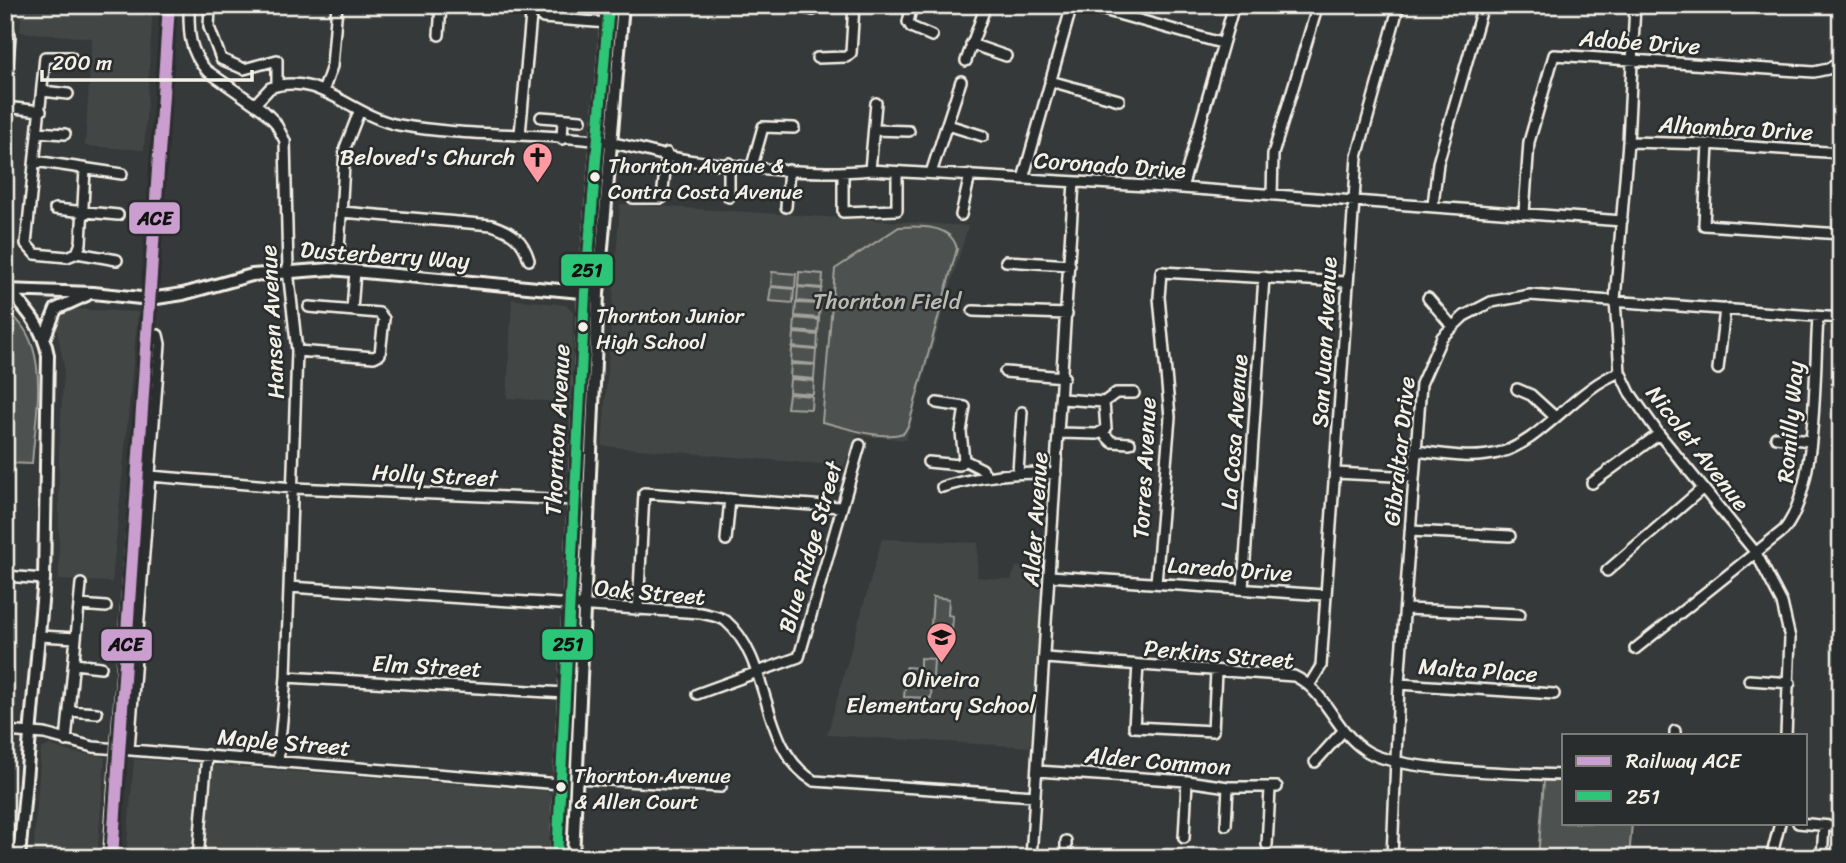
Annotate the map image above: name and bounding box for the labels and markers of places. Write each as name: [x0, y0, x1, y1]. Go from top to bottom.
place label: Beloved's Church: [340, 137, 515, 178]
church icon: Beloved's Church: [521, 140, 555, 184]
place label: Thornton Avenue & Contra Costa Avenue: [608, 147, 803, 211]
marker: Thornton Avenue & Contra Costa Avenue: [588, 170, 602, 184]
place label: Thornton Junior High School: [596, 297, 745, 361]
marker: Thornton Junior High School: [576, 320, 590, 334]
school or university icon: Oliveira Elementary School: [924, 621, 958, 665]
place label: Oliveira Elementary School: [846, 659, 1036, 726]
place label: Thornton Avenue & Allen Court: [574, 757, 731, 821]
marker: Thornton Avenue & Allen Court: [554, 780, 568, 794]

